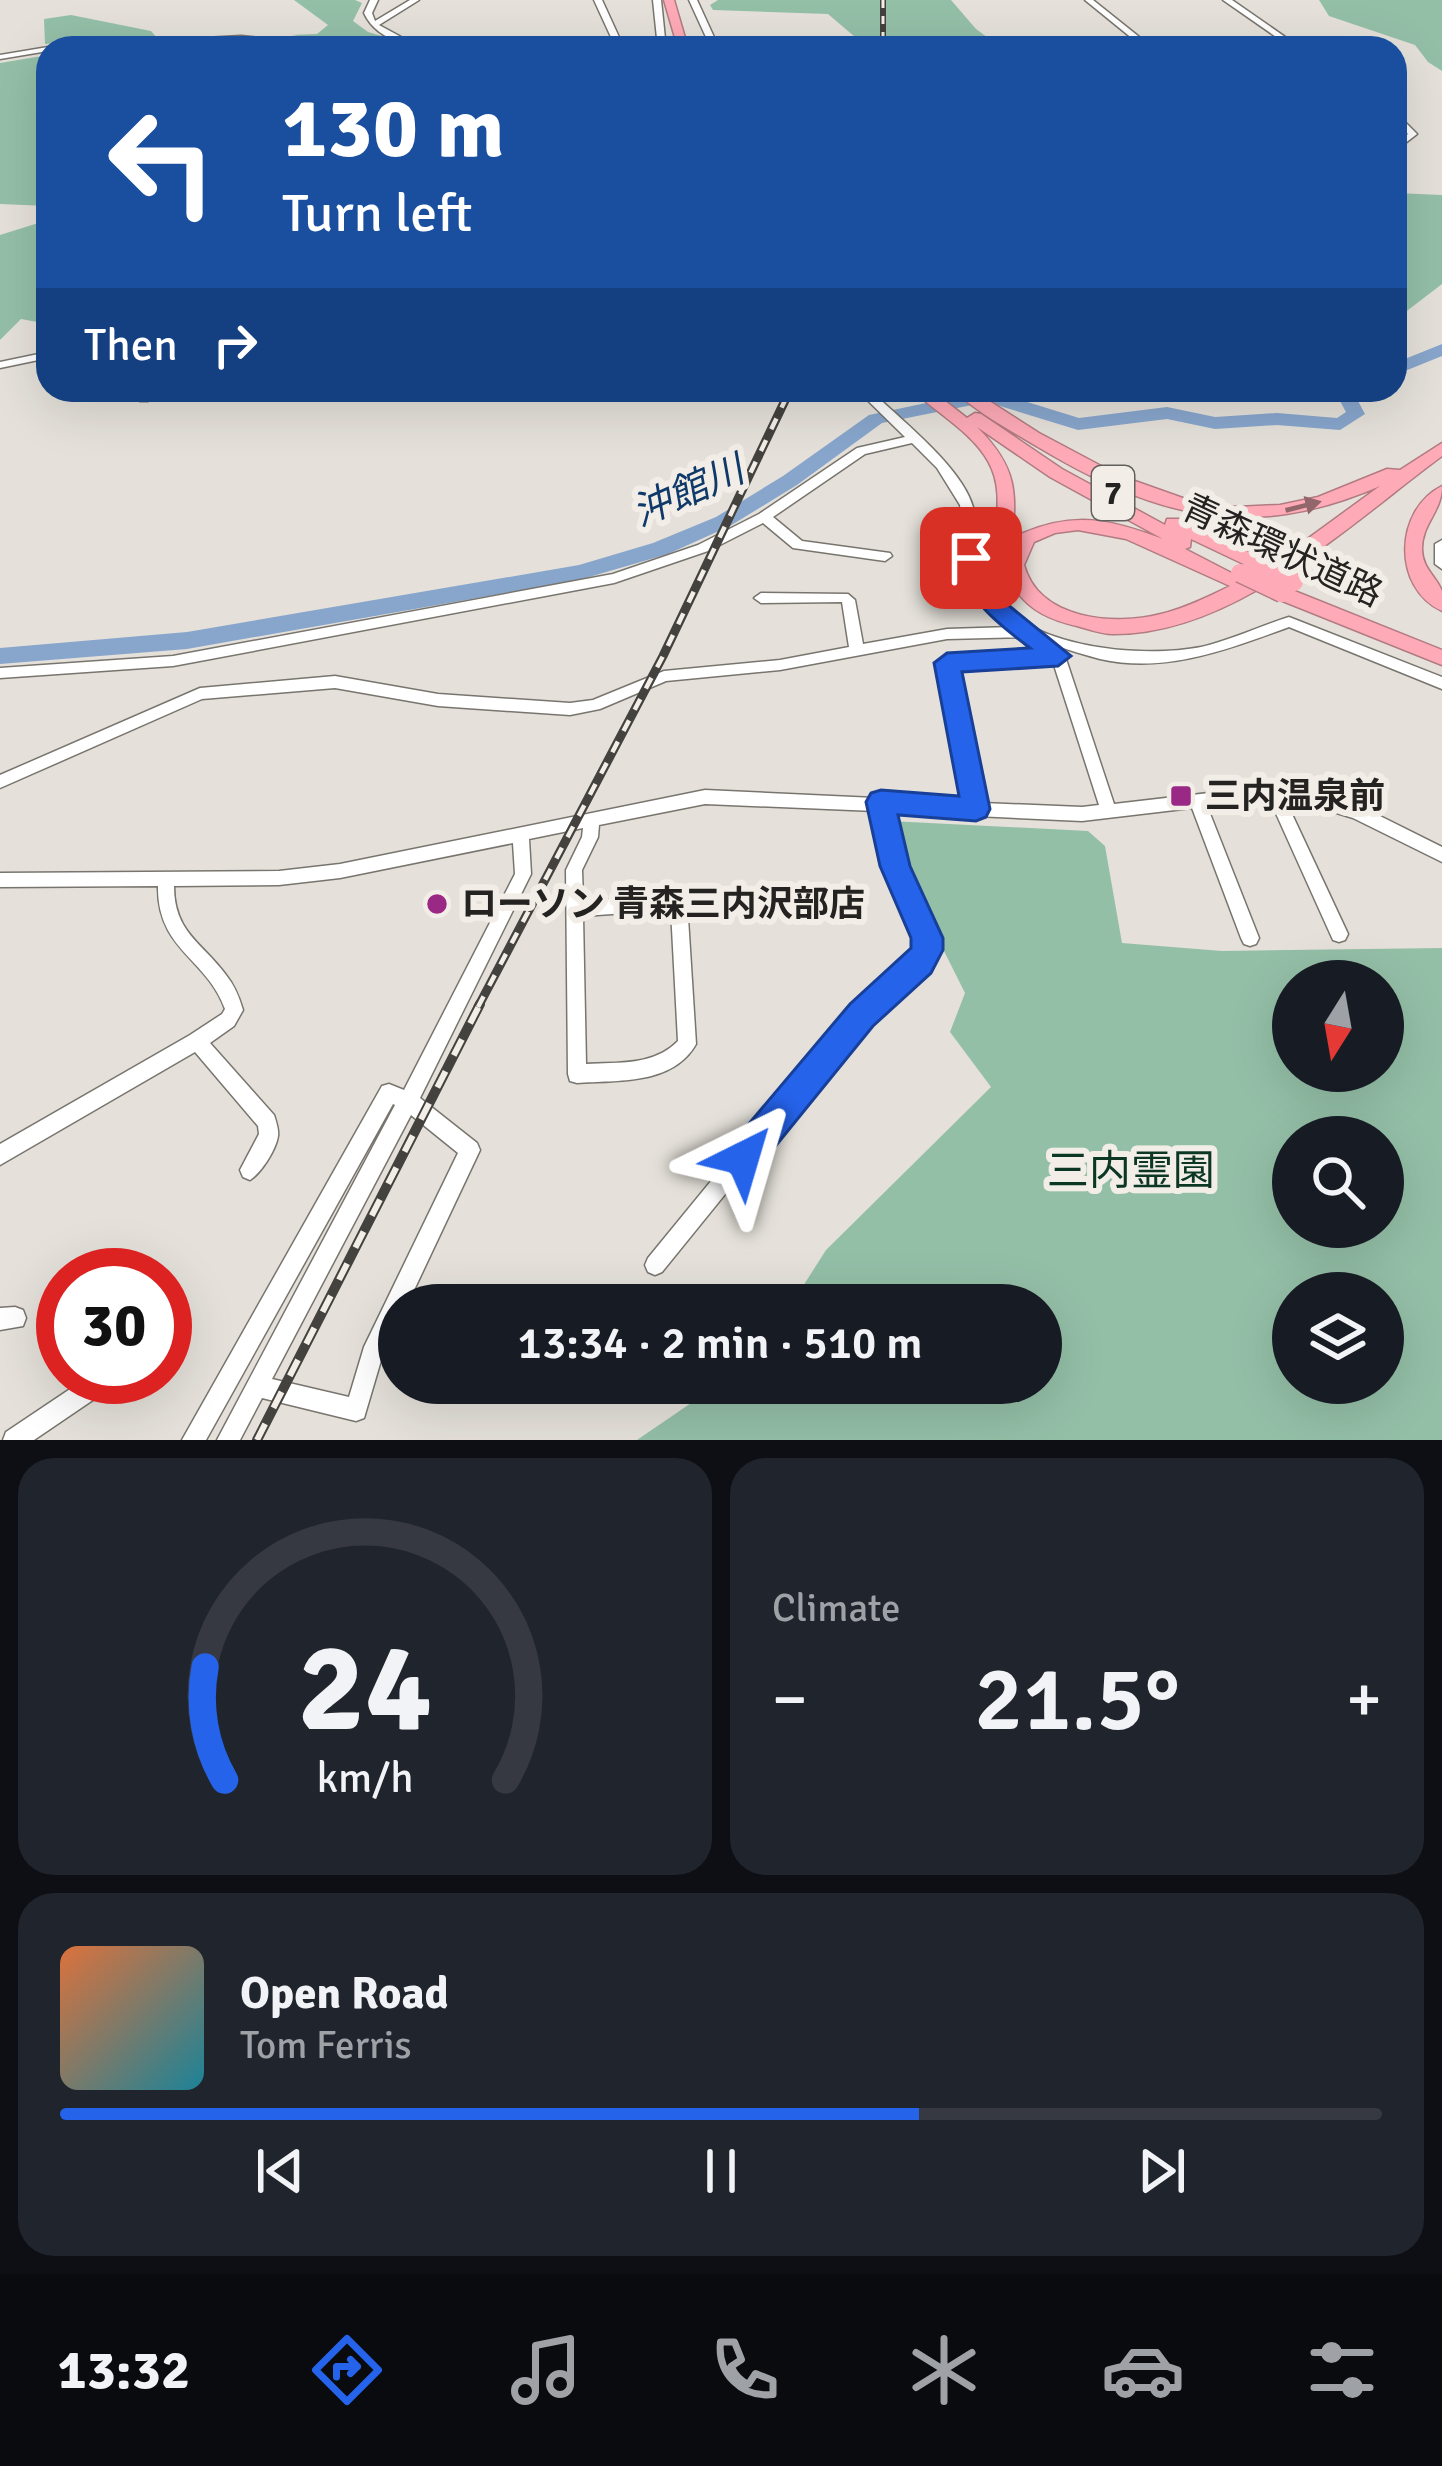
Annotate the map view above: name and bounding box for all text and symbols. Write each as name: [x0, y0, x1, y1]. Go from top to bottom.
text: 130 m: [282, 77, 504, 181]
icon: left: [84, 84, 240, 240]
text: Turn left: [282, 180, 472, 247]
icon: right: [202, 312, 268, 378]
text: Then: [84, 318, 178, 373]
water label: 沖館川: [625, 444, 755, 537]
road number: 7: [1092, 466, 1134, 520]
street label: 青森環状道路: [1175, 485, 1389, 617]
one-way arrow: [1285, 496, 1322, 515]
pin: [920, 507, 1022, 609]
icon: arrive: [938, 525, 1004, 591]
place label: 三内温泉前: [1205, 774, 1385, 819]
marker: 三内温泉前: [1168, 783, 1194, 809]
place label: ローソン 青森三内沢部店: [461, 882, 865, 927]
marker: ローソン 青森三内沢部店: [424, 891, 450, 917]
north arrow: [1272, 960, 1404, 1092]
map controls: [1272, 960, 1404, 1404]
position arrow: [680, 1095, 806, 1221]
button: search: [1272, 1116, 1404, 1248]
park label: 三内霊園: [1047, 1146, 1215, 1197]
speed limit sign: 30: [36, 1248, 192, 1404]
button: layers: [1272, 1272, 1404, 1404]
text: 13:34 · 2 min · 510 m: [518, 1316, 922, 1371]
text: Climate: [772, 1584, 901, 1632]
text: 24: [298, 1612, 432, 1765]
text: 21.5°: [974, 1644, 1180, 1755]
text: −: [772, 1659, 808, 1740]
text: +: [1346, 1659, 1382, 1740]
text: km/h: [316, 1751, 414, 1804]
text: Open Road: [240, 1966, 449, 2021]
text: Tom Ferris: [240, 2021, 412, 2069]
icon: previous: [247, 2138, 313, 2204]
icon: pause: [688, 2138, 754, 2204]
icon: next: [1129, 2138, 1195, 2204]
icon: directions: [305, 2328, 389, 2412]
icon: music: [504, 2328, 588, 2412]
icon: phone: [703, 2328, 787, 2412]
icon: climate: [902, 2328, 986, 2412]
icon: car: [1101, 2328, 1185, 2412]
icon: filters: [1300, 2328, 1384, 2412]
text: 13:32: [58, 2337, 190, 2404]

